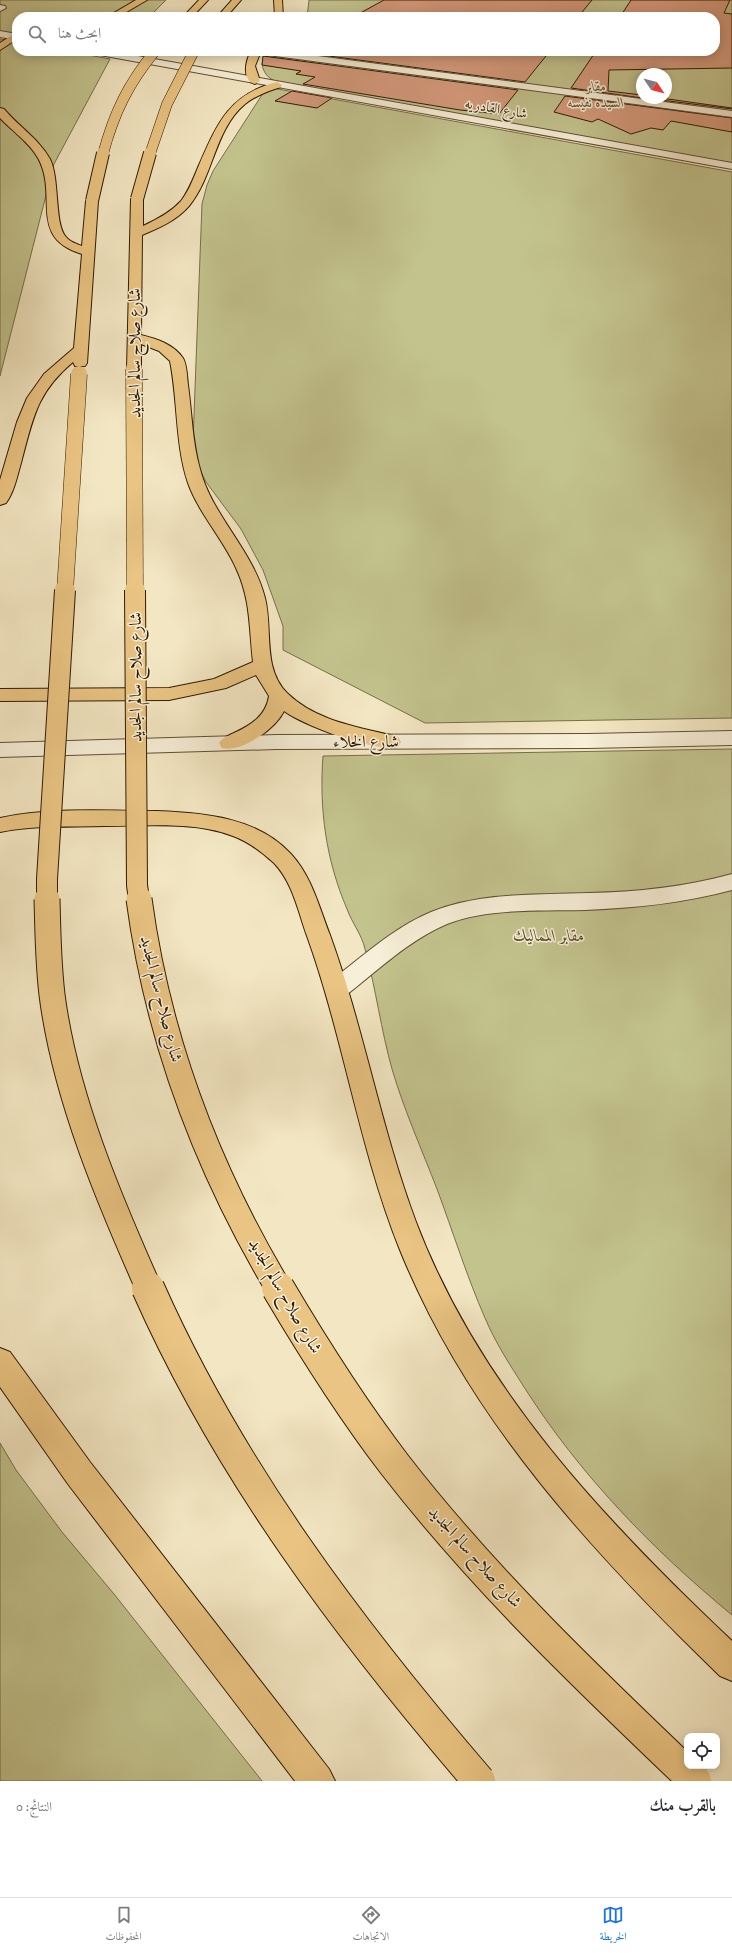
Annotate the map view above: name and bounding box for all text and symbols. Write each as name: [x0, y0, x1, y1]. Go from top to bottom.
search box: [12, 12, 720, 56]
icon: search: [26, 23, 48, 45]
text: ابحث هنا: [58, 24, 101, 43]
north arrow: [636, 68, 672, 104]
park label: مقابر السيده نفيسه: [568, 78, 624, 112]
street label: شارع القادريه: [463, 95, 529, 125]
street label: شارع صلاح سالم الجديد: [124, 288, 149, 418]
street label: شارع صلاح سالم الجديد: [125, 612, 150, 742]
street label: شارع الخلاء: [333, 731, 399, 755]
park label: مقابر المماليك: [513, 925, 585, 947]
street label: شارع صلاح سالم الجديد: [132, 933, 187, 1065]
street label: شارع صلاح سالم الجديد: [240, 1234, 327, 1359]
street label: شارع صلاح سالم الجديد: [421, 1501, 527, 1615]
map controls: [684, 1733, 720, 1769]
button: locate: [684, 1733, 720, 1769]
text: بالقرب منك: [650, 1795, 716, 1817]
text: النتائج: 0: [16, 1799, 52, 1815]
tab: المحفوظات: [105, 1904, 142, 1947]
tab: الاتجاهات: [352, 1904, 389, 1947]
tab: الخريطة: [600, 1904, 627, 1947]

